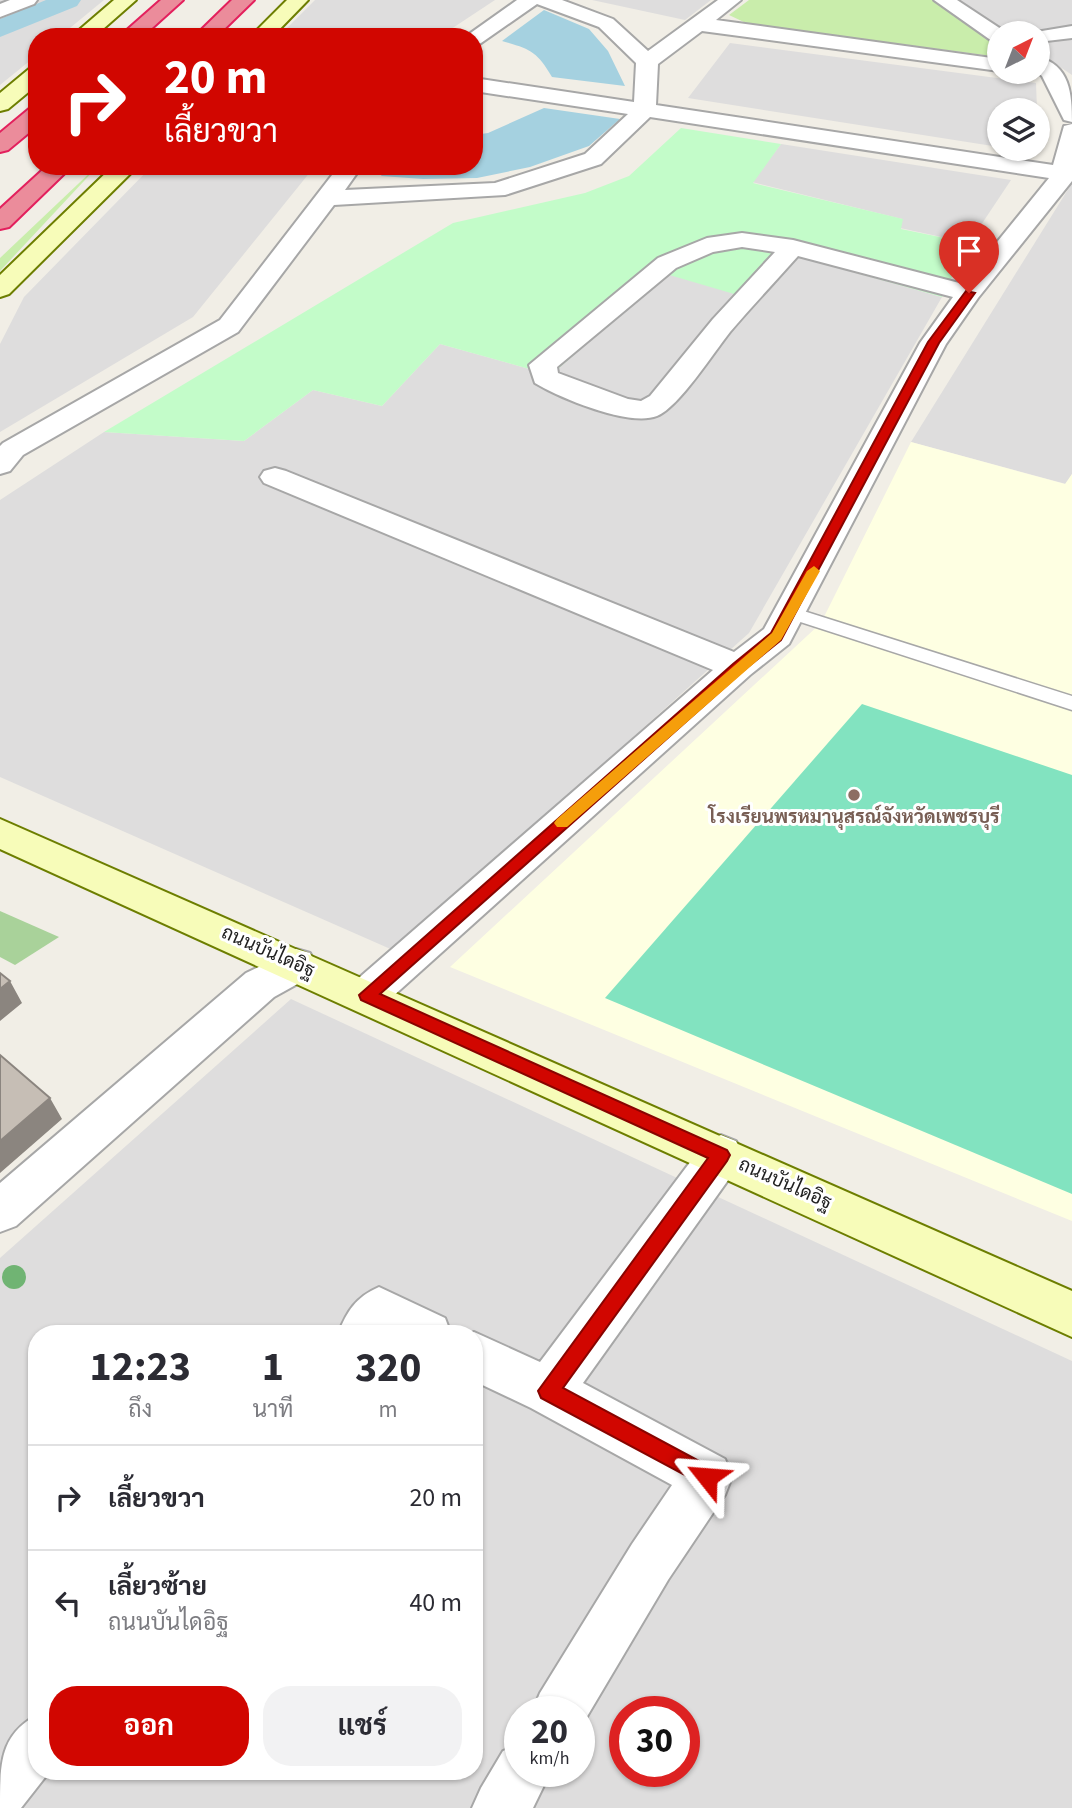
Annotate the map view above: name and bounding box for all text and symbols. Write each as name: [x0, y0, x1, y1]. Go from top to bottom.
north arrow: [987, 21, 1050, 84]
map controls: [987, 21, 1050, 161]
text: 20 m: [164, 43, 268, 113]
icon: right: [49, 56, 140, 147]
button: layers: [987, 98, 1050, 161]
text: เลี้ยวขวา: [164, 109, 278, 155]
pin: [939, 221, 999, 293]
icon: arrive: [950, 232, 988, 270]
marker: โรงเรียนพรหมานุสรณ์จังหวัดเพชรบุรี: [846, 787, 862, 803]
place label: โรงเรียนพรหมานุสรณ์จังหวัดเพชรบุรี: [708, 804, 999, 831]
street label: ถนนบันไดอิฐ: [217, 919, 319, 985]
street label: ถนนบันไดอิฐ: [734, 1151, 836, 1217]
text: 12:23: [90, 1337, 191, 1397]
text: 1: [262, 1337, 284, 1397]
text: 320: [355, 1338, 421, 1398]
text: ถึง: [128, 1393, 152, 1426]
text: นาที: [252, 1393, 293, 1426]
text: m: [379, 1393, 398, 1426]
position arrow: [670, 1440, 744, 1514]
icon: right: [49, 1479, 87, 1517]
text: 20 m: [409, 1479, 462, 1516]
text: เลี้ยวขวา: [108, 1480, 205, 1517]
text: เลี้ยวซ้าย: [108, 1568, 207, 1605]
icon: left: [49, 1584, 87, 1622]
text: 40 m: [409, 1584, 462, 1621]
text: ถนนบันไดอิฐ: [108, 1606, 229, 1639]
button: ออก: [49, 1686, 249, 1766]
button: แชร์: [263, 1686, 462, 1766]
speed limit sign: 30: [609, 1696, 700, 1787]
text: 20: [531, 1707, 568, 1757]
text: km/h: [530, 1746, 569, 1771]

